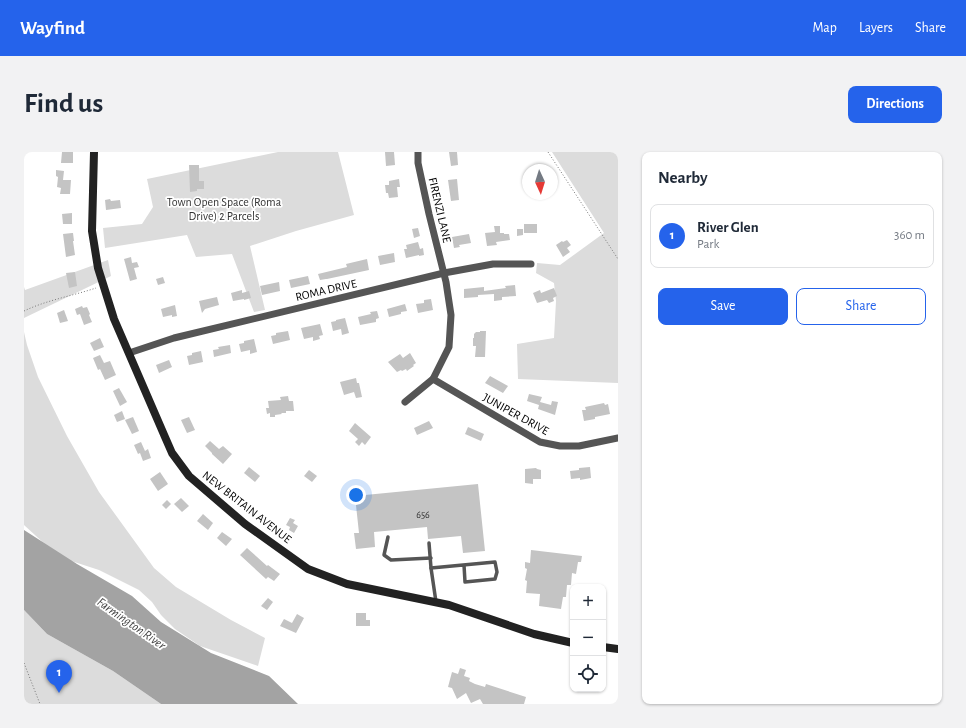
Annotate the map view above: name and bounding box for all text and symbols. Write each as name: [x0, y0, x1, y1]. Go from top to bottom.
text: Wayfind: [20, 19, 85, 38]
text: Map: [812, 21, 837, 35]
text: Layers: [859, 21, 893, 35]
text: Share: [915, 21, 946, 35]
button: Directions: [848, 86, 942, 123]
text: Find us: [24, 90, 103, 118]
north arrow: [522, 164, 558, 200]
text: Nearby: [658, 169, 708, 186]
street label: FIRENZI LANE: [427, 176, 453, 244]
park label: Town Open Space (Roma Drive) 2 Parcels: [167, 196, 282, 222]
text: River Glen: [697, 220, 759, 235]
text: 1: [670, 229, 674, 242]
text: 360 m: [894, 229, 925, 242]
text: Park: [697, 238, 719, 251]
street label: ROMA DRIVE: [294, 277, 358, 303]
button: Save: [658, 288, 788, 325]
button: Share: [796, 288, 926, 325]
street label: JUNIPER DRIVE: [481, 391, 551, 437]
street label: NEW BRITAIN AVENUE: [200, 469, 294, 545]
your location: [346, 485, 366, 505]
house number: 656: [416, 510, 430, 520]
map controls: [570, 584, 606, 692]
button: +: [570, 584, 606, 620]
water label: Farmington River: [94, 596, 168, 653]
button: −: [570, 620, 606, 656]
button: locate: [570, 656, 606, 692]
pin: 1: [46, 660, 72, 693]

